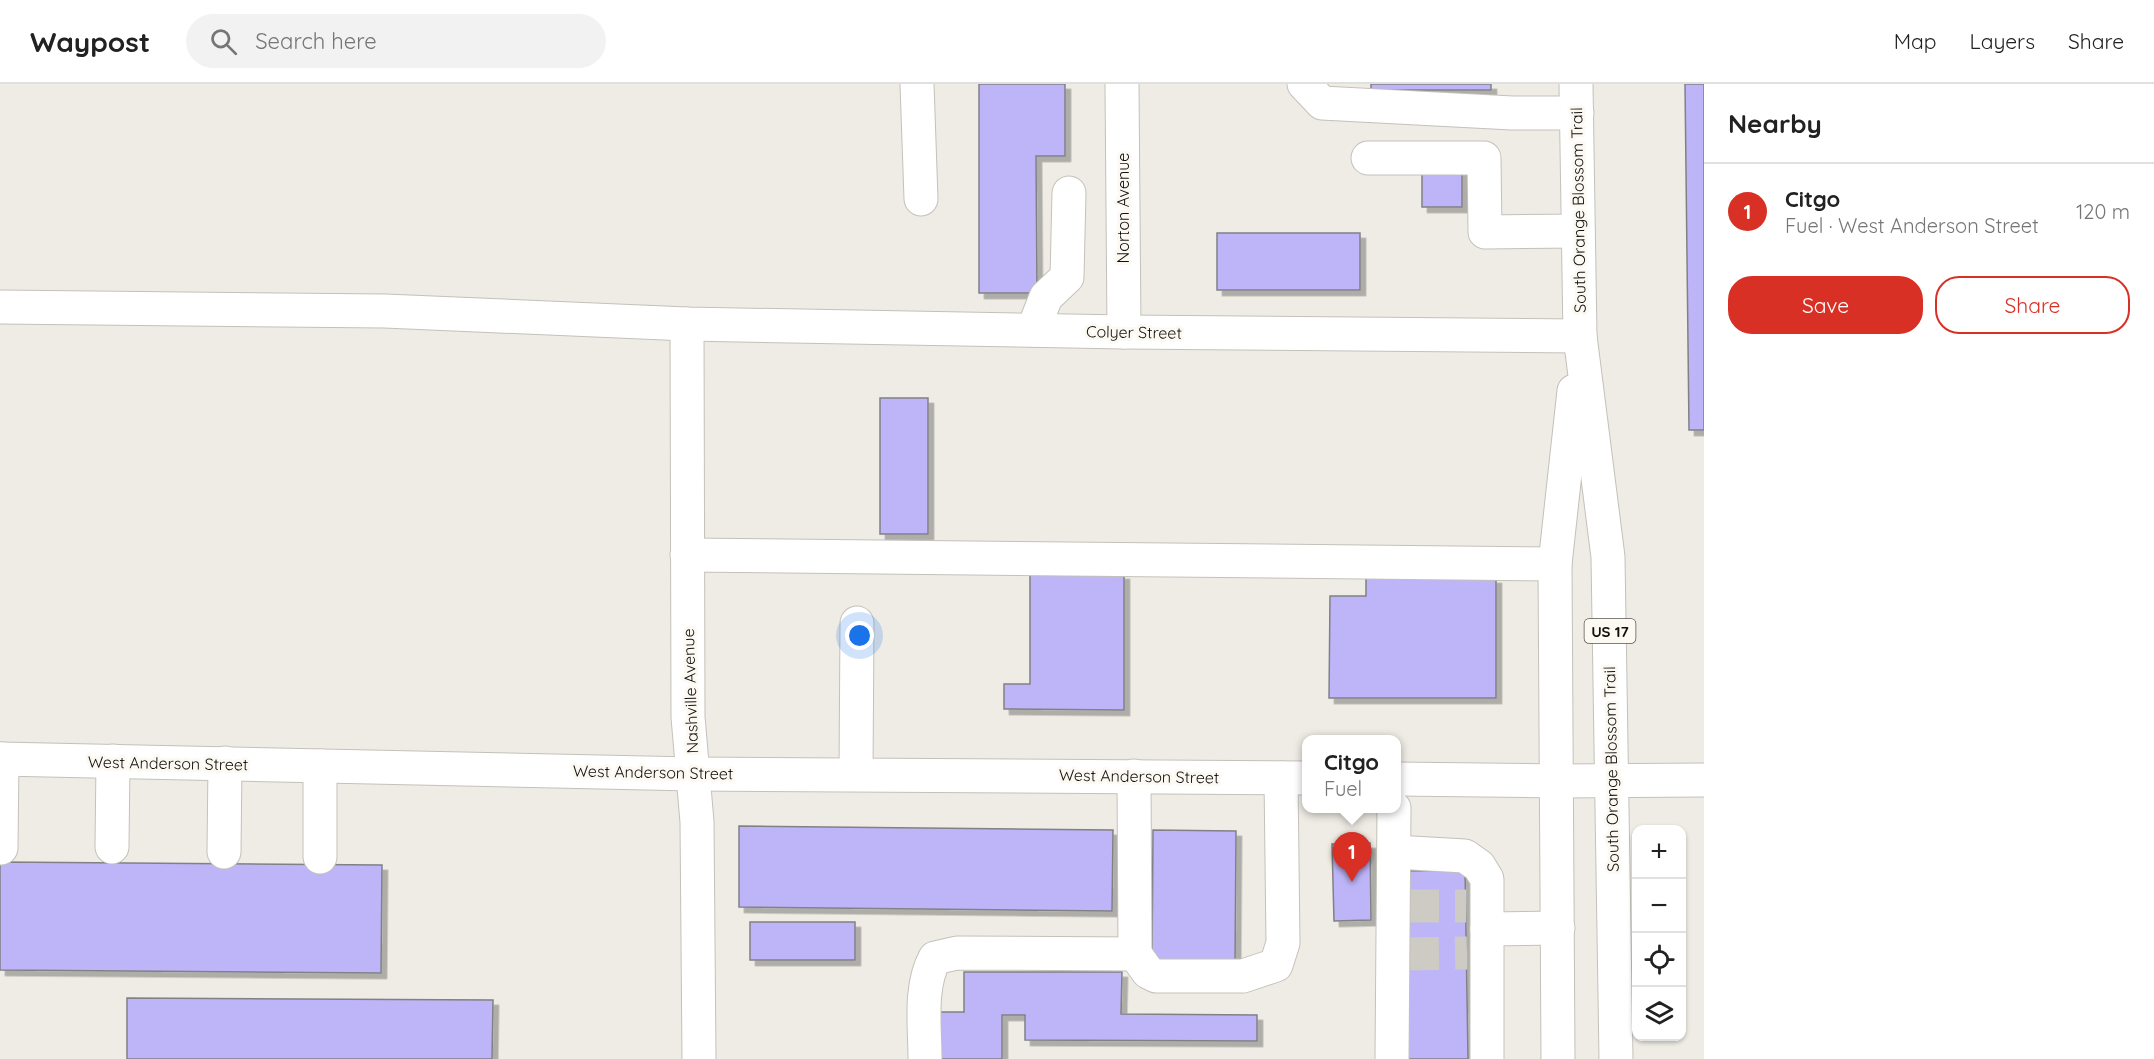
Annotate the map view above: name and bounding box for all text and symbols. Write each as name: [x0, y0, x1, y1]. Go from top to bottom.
search box: [186, 14, 606, 68]
text: Waypost: [30, 24, 150, 59]
icon: search: [207, 25, 240, 58]
text: Search here: [255, 27, 377, 55]
text: Map: [1894, 28, 1937, 54]
text: Layers: [1970, 28, 2035, 54]
text: Share: [2068, 28, 2124, 54]
street label: South Orange Blossom Trail: [1566, 107, 1590, 313]
text: Nearby: [1728, 107, 1822, 140]
street label: Norton Avenue: [1113, 153, 1133, 263]
text: Citgo: [1785, 185, 1840, 213]
text: 1: [1744, 199, 1751, 224]
text: 120 m: [2076, 199, 2130, 224]
text: Fuel · West Anderson Street: [1785, 213, 2039, 238]
button: Save: [1728, 276, 1923, 334]
button: Share: [1935, 276, 2130, 334]
street label: Colyer Street: [1086, 321, 1182, 343]
road number: US 17: [1584, 619, 1636, 643]
your location: [845, 621, 874, 650]
street label: Nashville Avenue: [678, 628, 702, 754]
street label: South Orange Blossom Trail: [1599, 666, 1623, 872]
popup: [1302, 735, 1401, 813]
text: Citgo: [1324, 748, 1379, 776]
street label: West Anderson Street: [88, 752, 248, 774]
street label: West Anderson Street: [573, 761, 733, 783]
street label: West Anderson Street: [1059, 765, 1219, 787]
text: Fuel: [1324, 776, 1362, 801]
map controls: [1632, 825, 1686, 1041]
button: +: [1632, 825, 1686, 879]
pin: 1: [1332, 832, 1372, 882]
button: −: [1632, 879, 1686, 933]
button: locate: [1632, 933, 1686, 987]
button: layers: [1632, 987, 1686, 1041]

